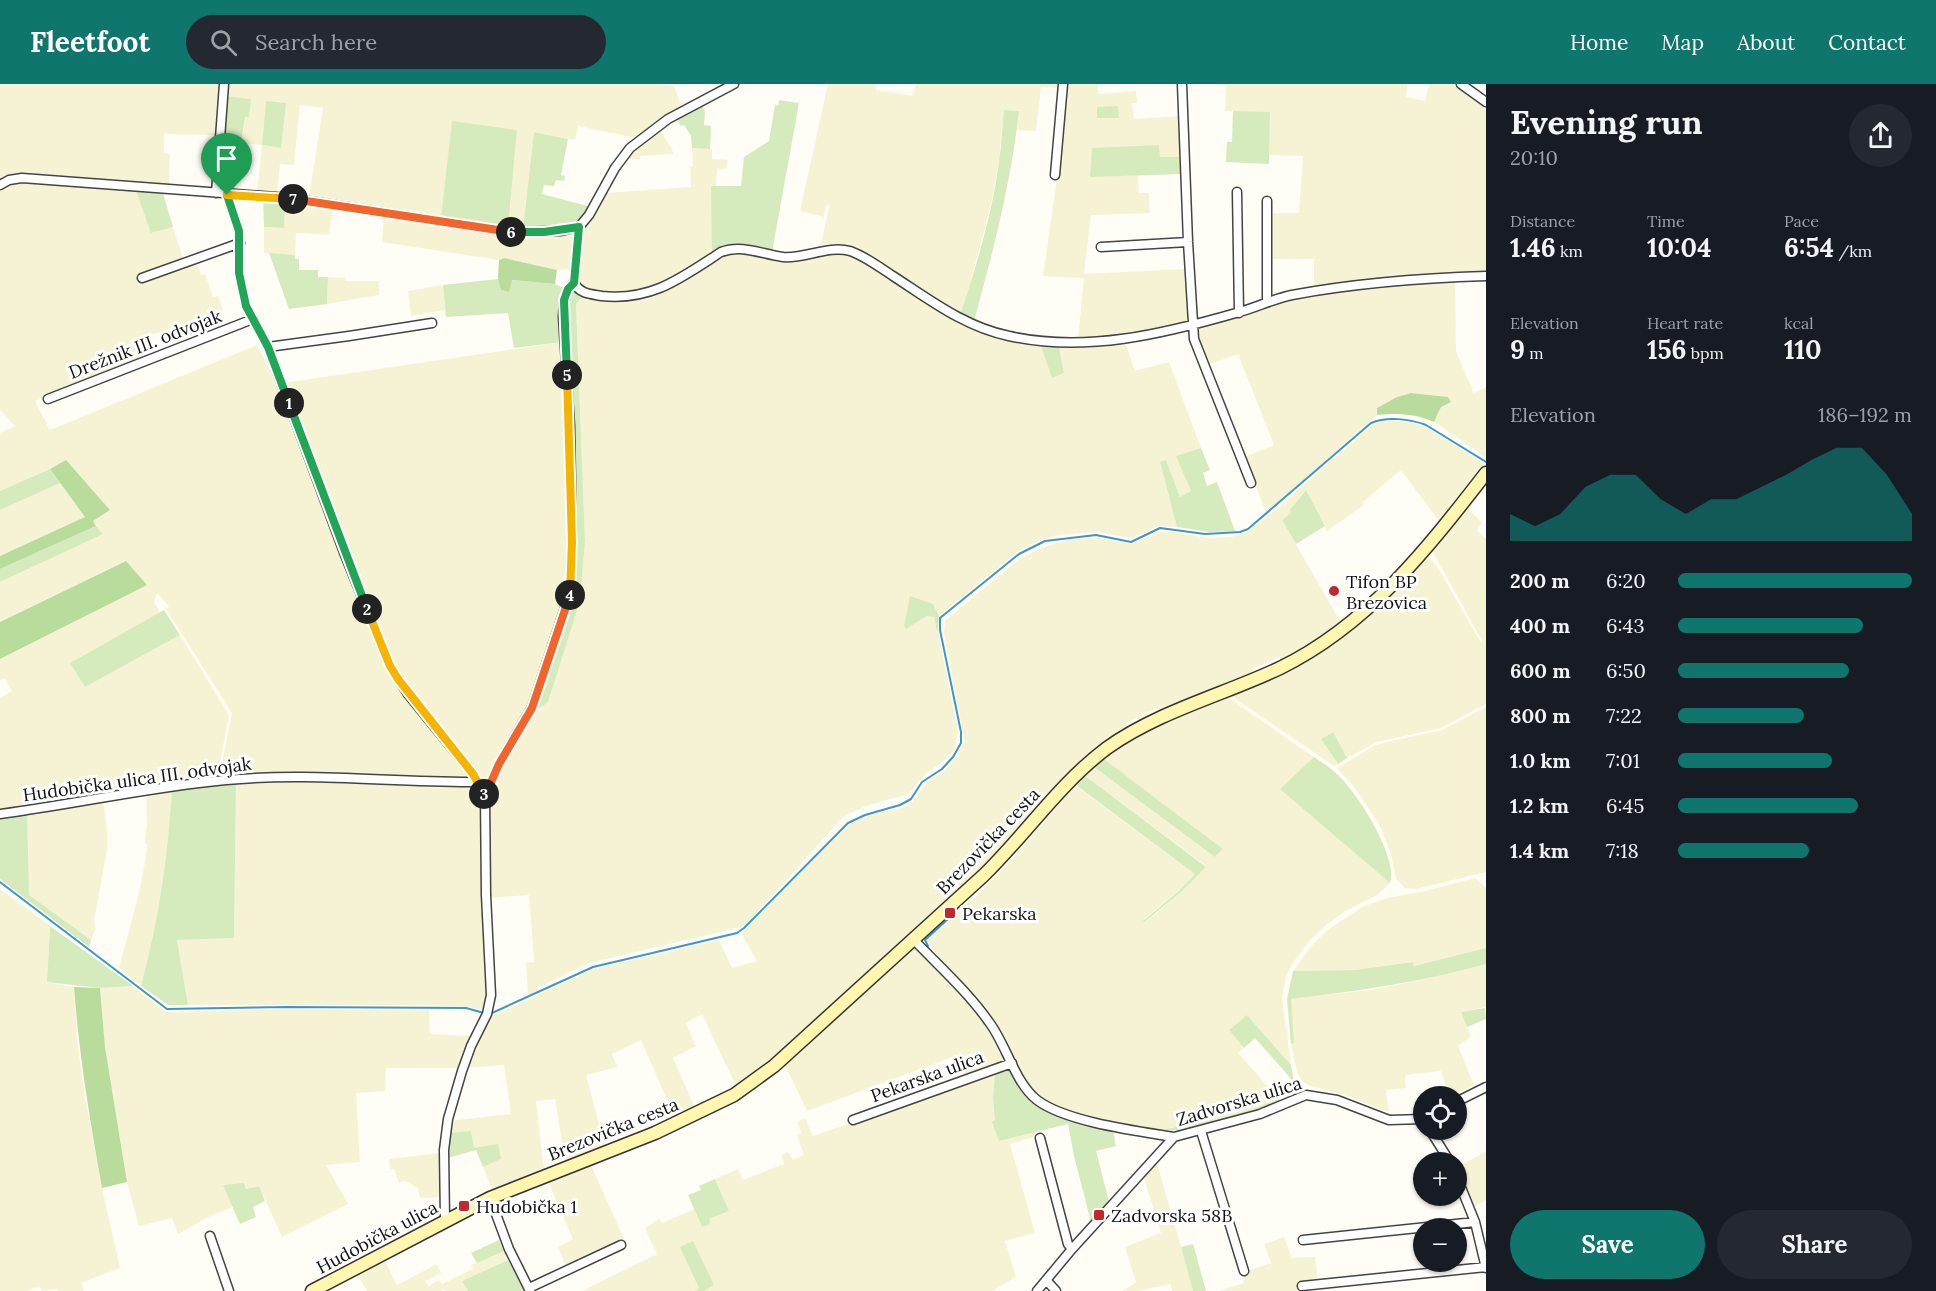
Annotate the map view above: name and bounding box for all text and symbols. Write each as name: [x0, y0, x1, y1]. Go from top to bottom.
search box: [186, 15, 606, 69]
text: Fleetfoot: [30, 24, 150, 60]
icon: search: [207, 26, 240, 59]
text: Search here: [255, 28, 377, 56]
text: Home: [1570, 29, 1628, 56]
text: Map: [1661, 29, 1704, 56]
text: About: [1737, 29, 1795, 56]
text: Contact: [1828, 29, 1906, 56]
text: Evening run: [1510, 101, 1702, 143]
button: share: [1849, 104, 1912, 167]
pin: [201, 133, 252, 195]
icon: arrive: [210, 142, 243, 175]
text: 20:10: [1510, 145, 1558, 170]
pin: 7: [278, 184, 308, 214]
text: 7: [289, 189, 297, 209]
text: Distance: [1510, 211, 1575, 231]
text: Time: [1647, 211, 1685, 231]
text: Pace: [1784, 211, 1819, 231]
pin: 6: [496, 217, 526, 247]
text: 6: [506, 222, 516, 242]
text: 1.46: [1510, 231, 1556, 264]
text: 10:04: [1647, 231, 1711, 264]
text: 6:54: [1784, 231, 1834, 264]
text: km: [1556, 241, 1583, 261]
text: /km: [1834, 241, 1872, 261]
street label: Drežnik III. odvojak: [65, 304, 225, 384]
text: Elevation: [1510, 313, 1579, 333]
text: Heart rate: [1647, 313, 1723, 333]
text: kcal: [1784, 313, 1814, 333]
text: 9: [1510, 333, 1525, 366]
text: 156: [1647, 333, 1687, 366]
text: 110: [1784, 333, 1822, 366]
text: m: [1525, 343, 1544, 363]
text: bpm: [1687, 343, 1724, 363]
pin: 5: [552, 360, 582, 390]
text: 5: [563, 365, 571, 385]
pin: 1: [274, 388, 304, 418]
text: 1: [286, 393, 292, 413]
text: Elevation: [1510, 402, 1596, 427]
text: 186–192 m: [1818, 402, 1912, 427]
text: 200 m: [1510, 568, 1570, 593]
text: 6:20: [1606, 568, 1646, 593]
place label: Tifon BP Brezovica: [1346, 570, 1427, 614]
pin: 4: [555, 580, 585, 610]
marker: Tifon BP Brezovica: [1327, 584, 1341, 598]
text: 4: [566, 585, 574, 605]
pin: 2: [352, 594, 382, 624]
text: 2: [363, 599, 371, 619]
text: 400 m: [1510, 613, 1570, 638]
text: 6:43: [1606, 613, 1645, 638]
text: 600 m: [1510, 658, 1571, 683]
text: 6:50: [1606, 658, 1646, 683]
text: 800 m: [1510, 703, 1571, 728]
text: 7:22: [1606, 703, 1642, 728]
text: 1.0 km: [1510, 748, 1571, 773]
text: 7:01: [1606, 748, 1640, 773]
street label: Hudobička ulica III. odvojak: [21, 752, 253, 806]
pin: 3: [469, 779, 499, 809]
street label: Brezovička cesta: [931, 783, 1045, 899]
text: 3: [480, 784, 488, 804]
text: 1.2 km: [1510, 793, 1569, 818]
text: 6:45: [1606, 793, 1644, 818]
text: 1.4 km: [1510, 838, 1569, 863]
text: 7:18: [1606, 838, 1639, 863]
place label: Pekarska: [962, 902, 1037, 925]
marker: Pekarska: [943, 906, 957, 920]
street label: Pekarska ulica: [867, 1045, 987, 1107]
street label: Zadvorska ulica: [1174, 1071, 1304, 1131]
map controls: [1413, 1086, 1467, 1272]
button: locate: [1413, 1086, 1467, 1140]
street label: Brezovička cesta: [544, 1092, 682, 1166]
button: +: [1413, 1152, 1467, 1206]
street label: Hudobička ulica: [312, 1195, 442, 1279]
place label: Hudobička 1: [476, 1195, 577, 1218]
marker: Hudobička 1: [457, 1199, 471, 1213]
place label: Zadvorska 58B: [1111, 1204, 1232, 1227]
marker: Zadvorska 58B: [1092, 1208, 1106, 1222]
button: Save: [1510, 1210, 1705, 1279]
button: Share: [1717, 1210, 1912, 1279]
button: −: [1413, 1218, 1467, 1272]

